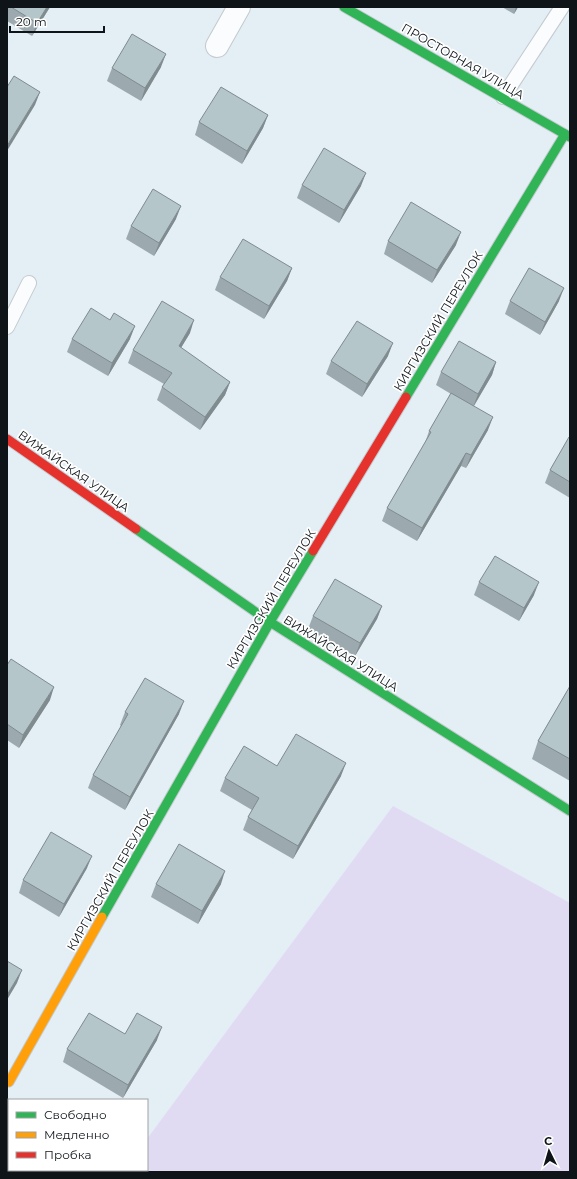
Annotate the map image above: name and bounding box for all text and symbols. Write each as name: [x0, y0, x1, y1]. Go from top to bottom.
scale bar: [10, 8, 104, 34]
text: 20 m: [16, 14, 47, 29]
street label: ПРОСТОРНАЯ УЛИЦА: [399, 20, 527, 102]
street label: КИРГИЗСКИЙ ПЕРЕУЛОК: [390, 248, 486, 394]
street label: ВИЖАЙСКАЯ УЛИЦА: [15, 427, 133, 515]
street label: КИРГИЗСКИЙ ПЕРЕУЛОК: [223, 526, 319, 672]
street label: ВИЖАЙСКАЯ УЛИЦА: [281, 612, 401, 694]
street label: КИРГИЗСКИЙ ПЕРЕУЛОК: [63, 806, 157, 953]
legend: [8, 1099, 148, 1171]
text: Свободно: [44, 1107, 107, 1122]
text: Медленно: [44, 1127, 110, 1142]
north arrow: [529, 1131, 569, 1171]
text: С: [544, 1134, 553, 1148]
text: Пробка: [44, 1147, 92, 1162]

